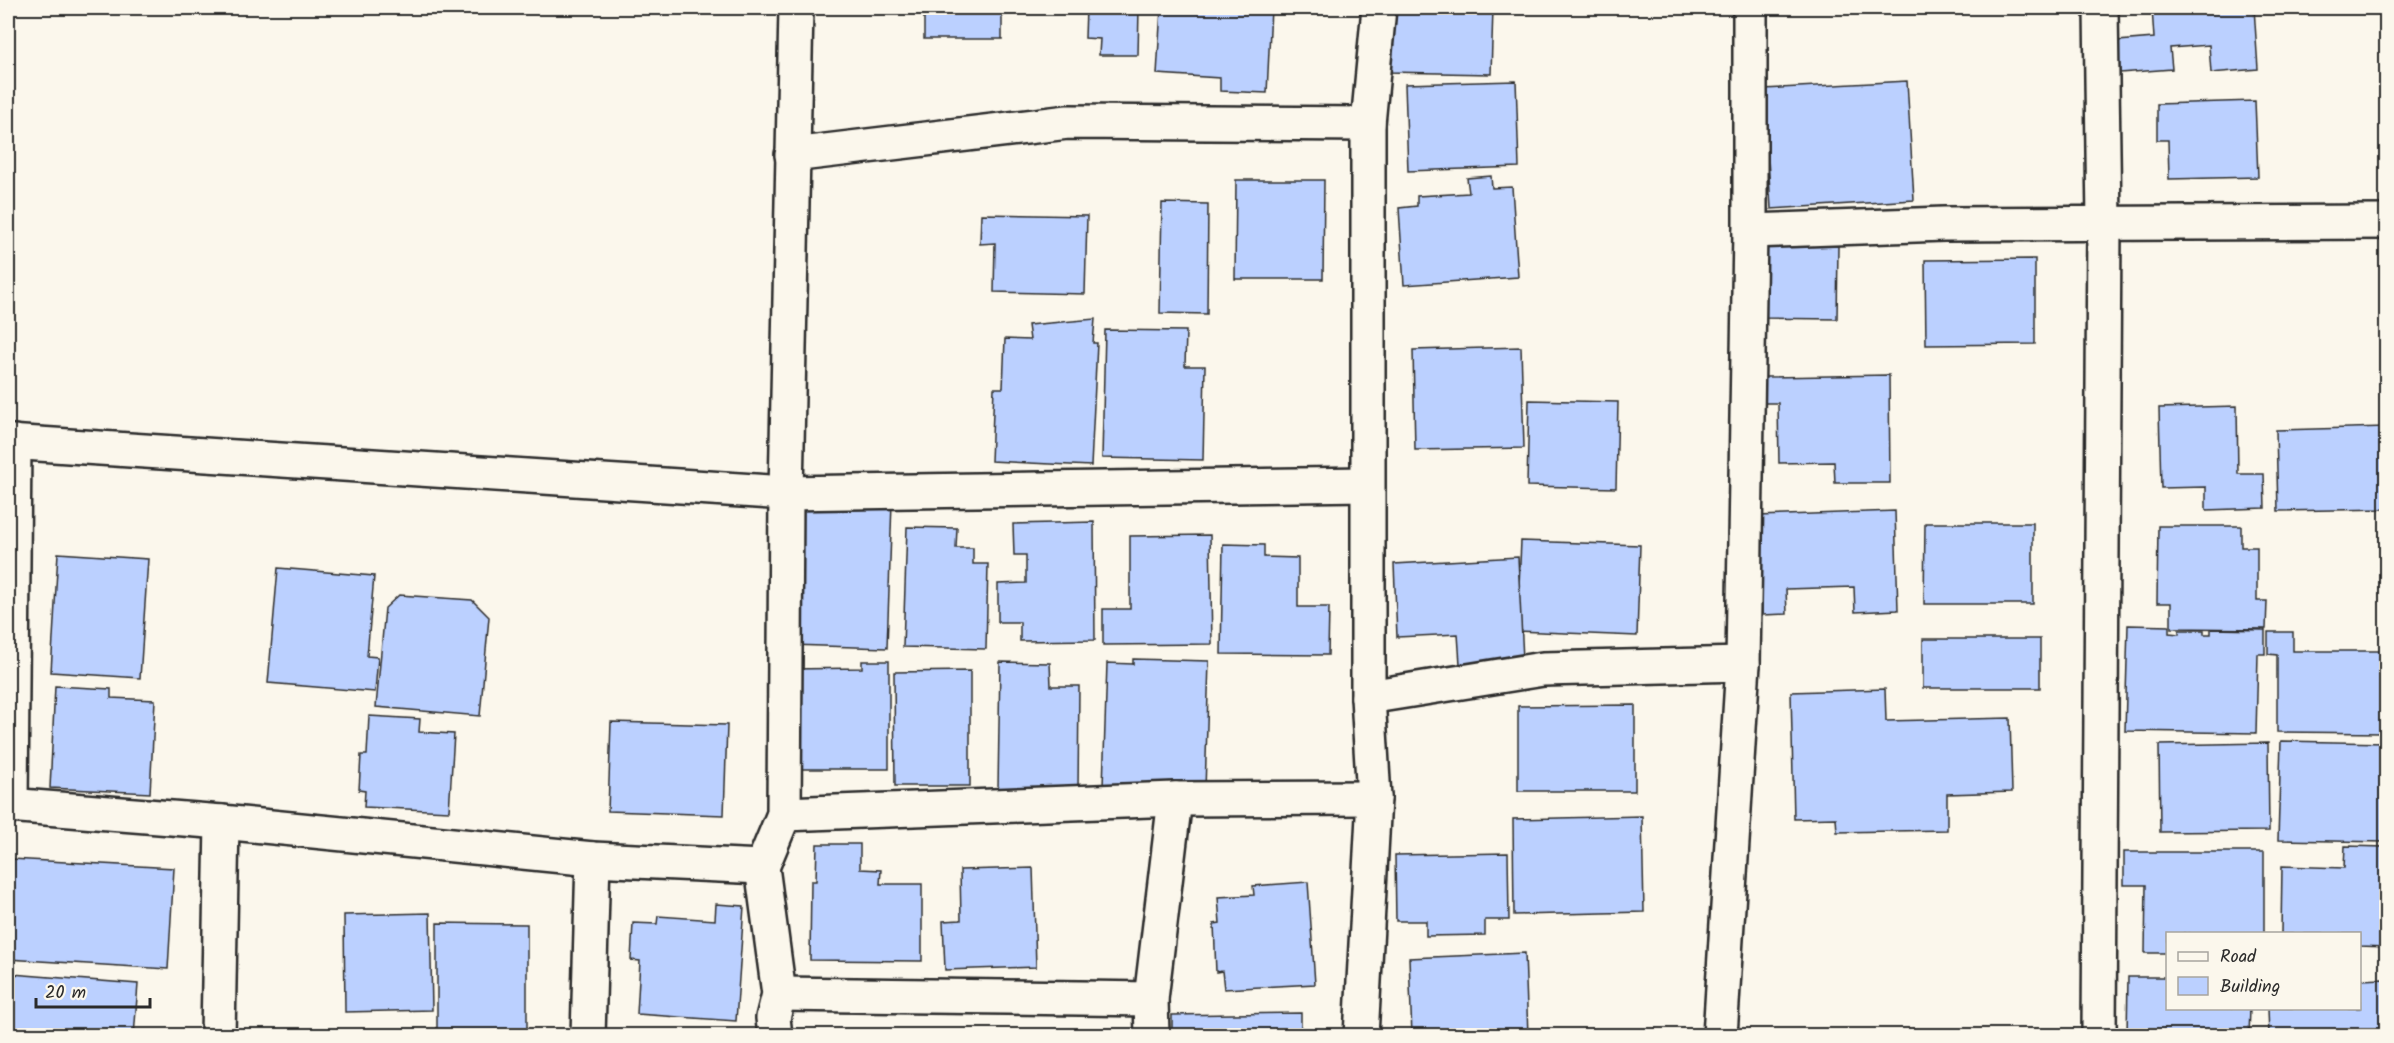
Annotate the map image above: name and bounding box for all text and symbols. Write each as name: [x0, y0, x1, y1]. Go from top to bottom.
legend: [2166, 932, 2361, 1010]
text: Road: [2220, 943, 2257, 972]
scale bar: [36, 971, 150, 1009]
text: Building: [2220, 973, 2280, 1002]
text: 20 m: [45, 979, 86, 1008]

